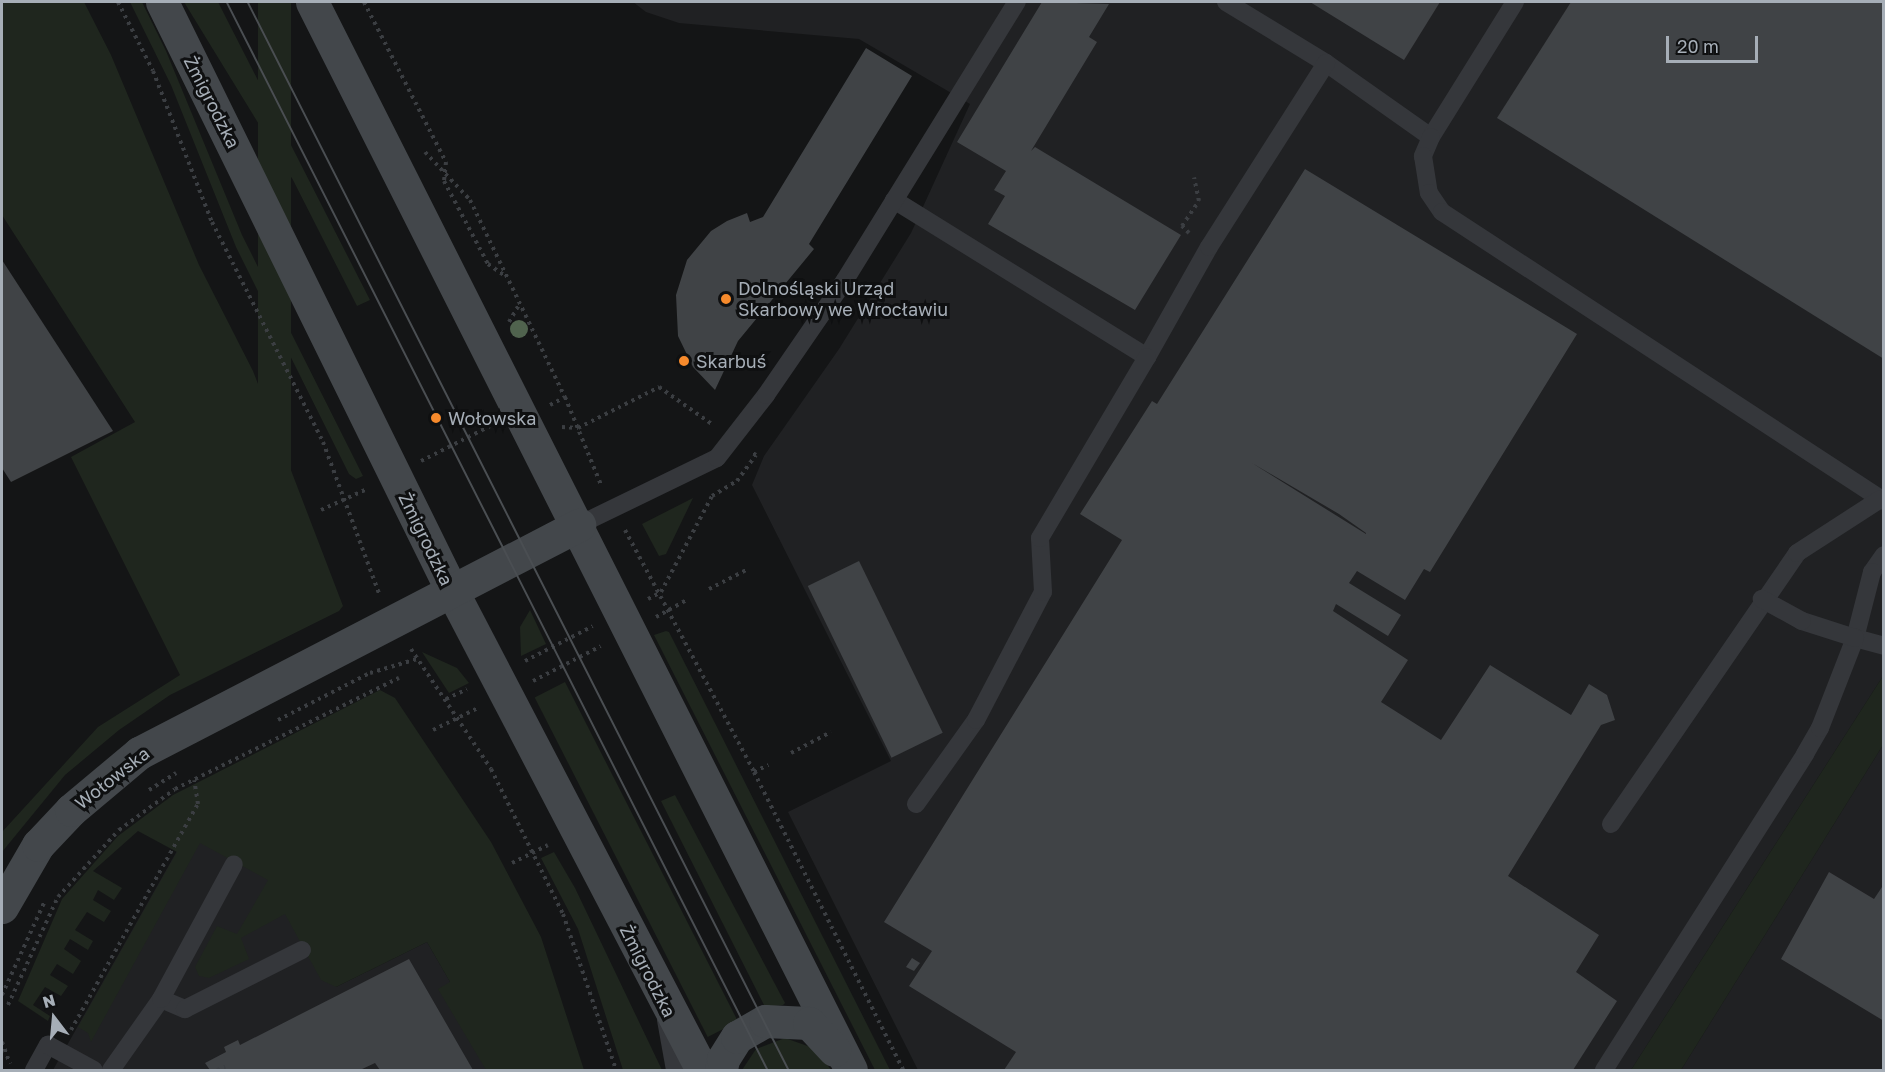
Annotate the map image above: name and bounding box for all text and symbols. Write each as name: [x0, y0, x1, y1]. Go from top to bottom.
scale bar: [1669, 24, 1760, 62]
text: 20 m: [1677, 35, 1719, 57]
street label: Żmigrodzka: [180, 52, 244, 152]
place label: Dolnośląski Urząd Skarbowy we Wrocławiu: [738, 278, 948, 320]
marker: Dolnośląski Urząd Skarbowy we Wrocławiu: [719, 292, 733, 306]
place label: Skarbuś: [696, 350, 766, 372]
marker: Skarbuś: [677, 354, 691, 368]
place label: Wołowska: [448, 407, 536, 429]
marker: Wołowska: [429, 411, 443, 425]
street label: Żmigrodzka: [394, 489, 458, 589]
street label: Wołowska: [71, 742, 153, 814]
street label: Żmigrodzka: [616, 921, 680, 1021]
north arrow: [24, 988, 84, 1048]
text: N: [40, 989, 58, 1012]

